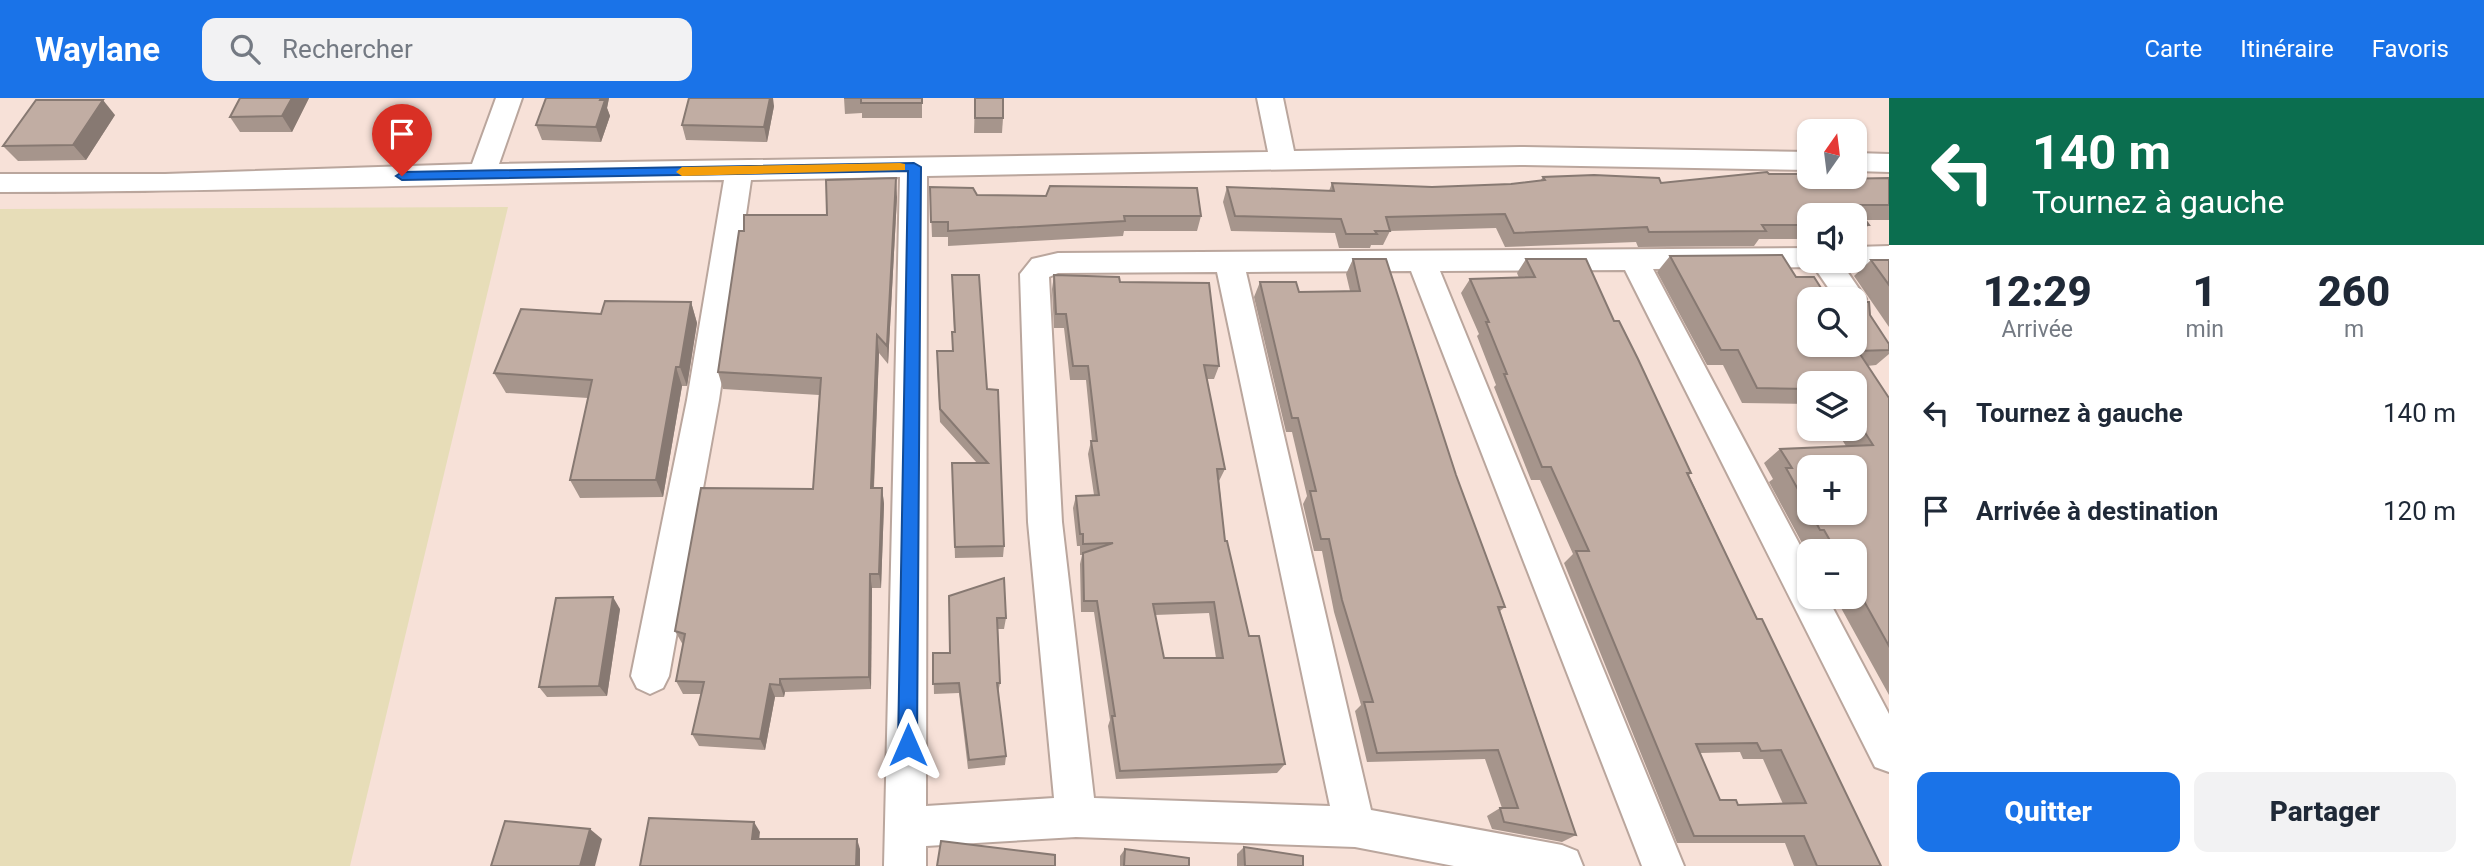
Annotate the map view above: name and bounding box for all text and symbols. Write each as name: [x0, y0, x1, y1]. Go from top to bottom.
search box: [202, 18, 692, 81]
text: Waylane: [35, 30, 160, 69]
icon: search: [226, 30, 264, 68]
text: Rechercher: [282, 34, 413, 64]
text: Carte: [2144, 35, 2202, 63]
text: Itinéraire: [2240, 35, 2334, 63]
text: Favoris: [2372, 35, 2449, 63]
pin: [372, 104, 432, 176]
icon: arrive: [383, 115, 421, 153]
north arrow: [1797, 119, 1867, 189]
map controls: [1797, 119, 1867, 609]
text: 140 m: [2032, 124, 2171, 181]
icon: left: [1917, 126, 2008, 217]
text: Tournez à gauche: [2032, 183, 2284, 221]
button: sound: [1797, 203, 1867, 273]
text: 12:29: [1983, 267, 2092, 316]
text: 1: [2193, 267, 2217, 316]
text: 260: [2318, 267, 2390, 316]
button: search: [1797, 287, 1867, 357]
text: Arrivée: [2001, 316, 2073, 343]
text: min: [2185, 316, 2224, 343]
text: m: [2344, 316, 2364, 343]
button: layers: [1797, 371, 1867, 441]
icon: left: [1917, 394, 1955, 432]
text: Tournez à gauche: [1976, 398, 2183, 428]
text: 140 m: [2383, 398, 2456, 428]
button: +: [1797, 455, 1867, 525]
icon: arrive: [1917, 492, 1955, 530]
text: Arrivée à destination: [1976, 496, 2218, 526]
text: 120 m: [2383, 496, 2456, 526]
button: −: [1797, 539, 1867, 609]
position arrow: [871, 708, 945, 782]
button: Quitter: [1917, 772, 2180, 852]
button: Partager: [2194, 772, 2456, 852]

